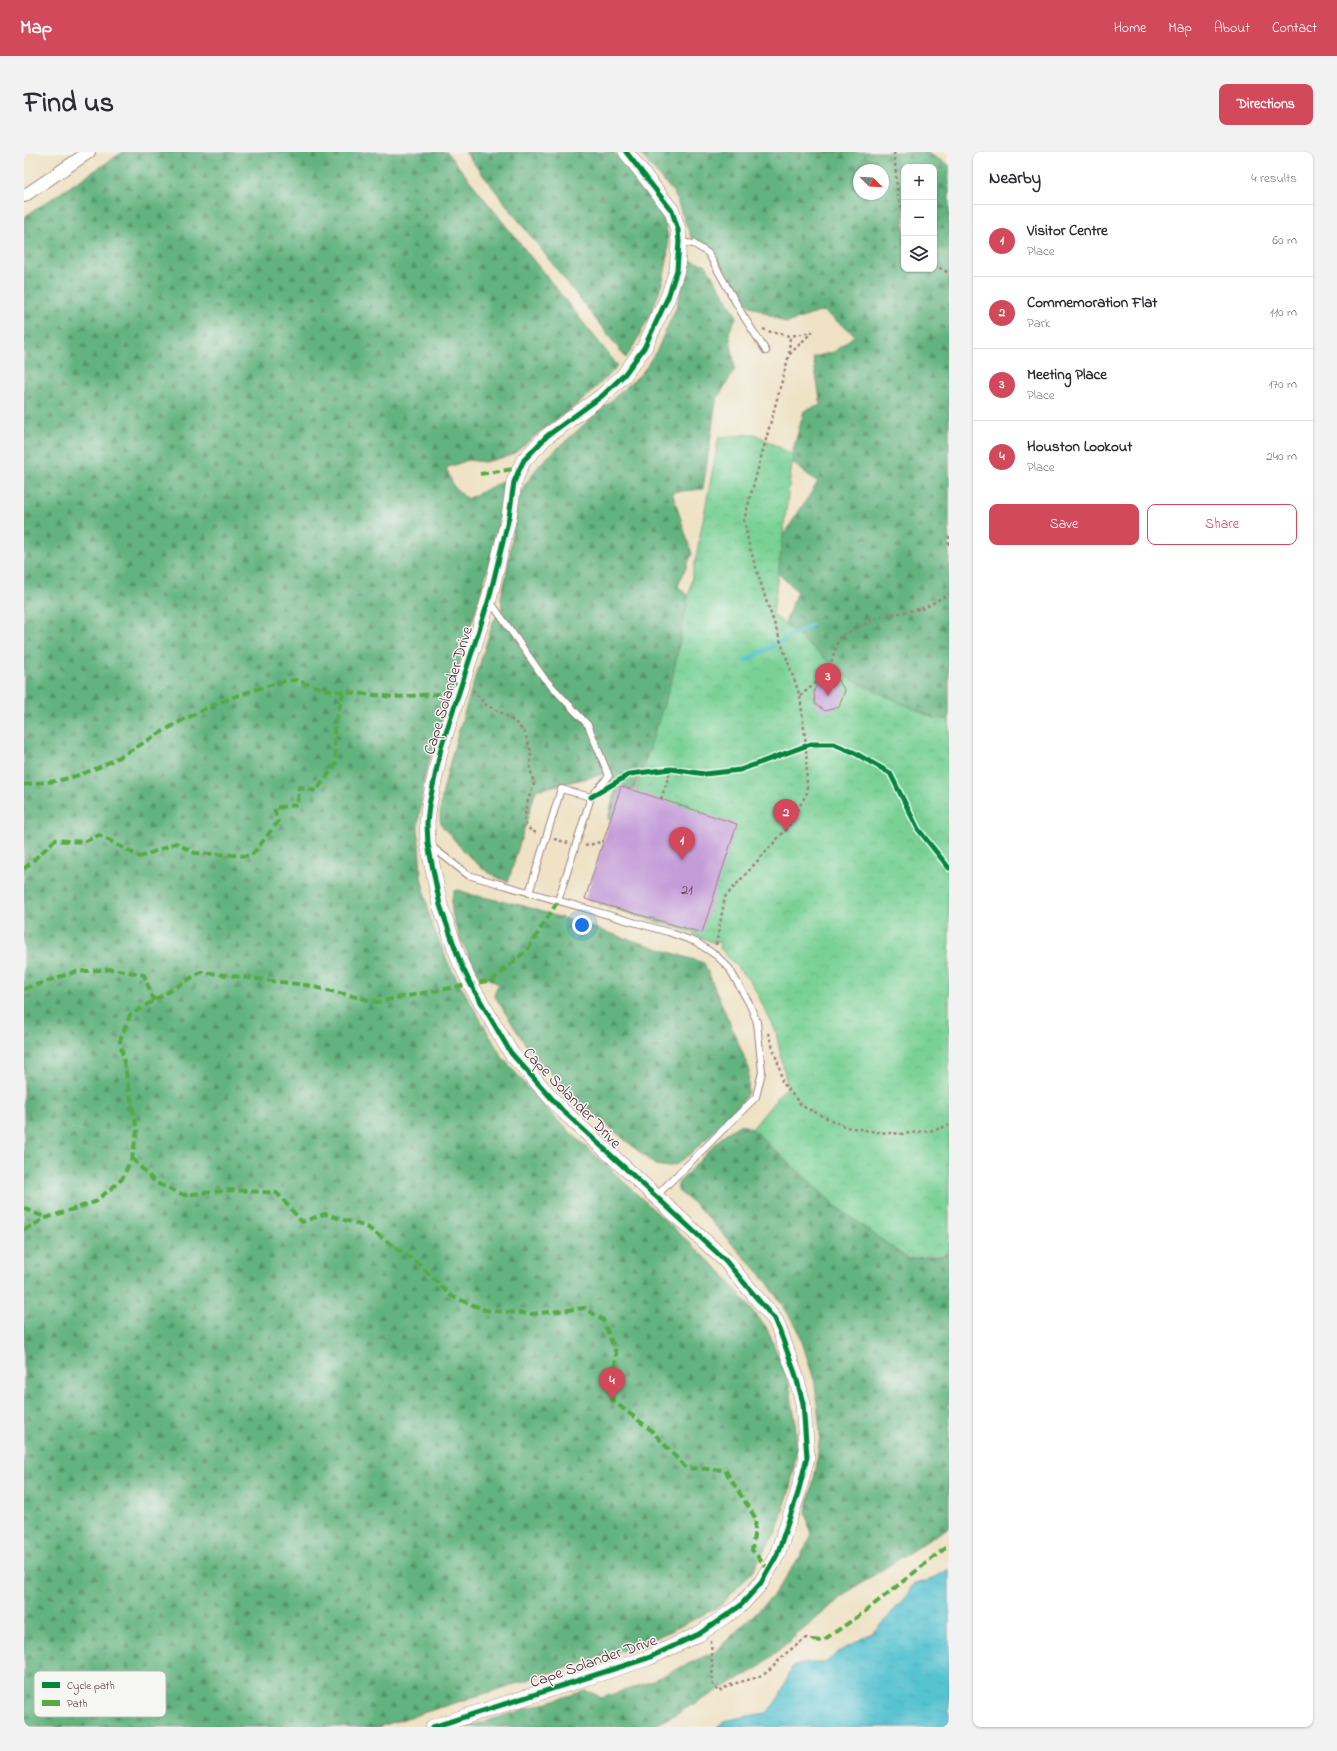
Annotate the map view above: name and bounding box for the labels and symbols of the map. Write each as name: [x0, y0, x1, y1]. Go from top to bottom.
north arrow: [853, 164, 889, 200]
street label: Cape Solander Drive: [418, 623, 480, 758]
pin: 3: [815, 663, 841, 696]
pin: 2: [773, 799, 799, 832]
pin: 1: [669, 827, 695, 860]
house number: 21: [681, 880, 693, 901]
your location: [572, 915, 592, 935]
street label: Cape Solander Drive: [517, 1042, 627, 1155]
pin: 4: [599, 1367, 625, 1400]
street label: Cape Solander Drive: [527, 1629, 661, 1695]
legend: [34, 1671, 166, 1717]
text: Cycle path: [67, 1678, 115, 1695]
text: Path: [67, 1696, 88, 1712]

